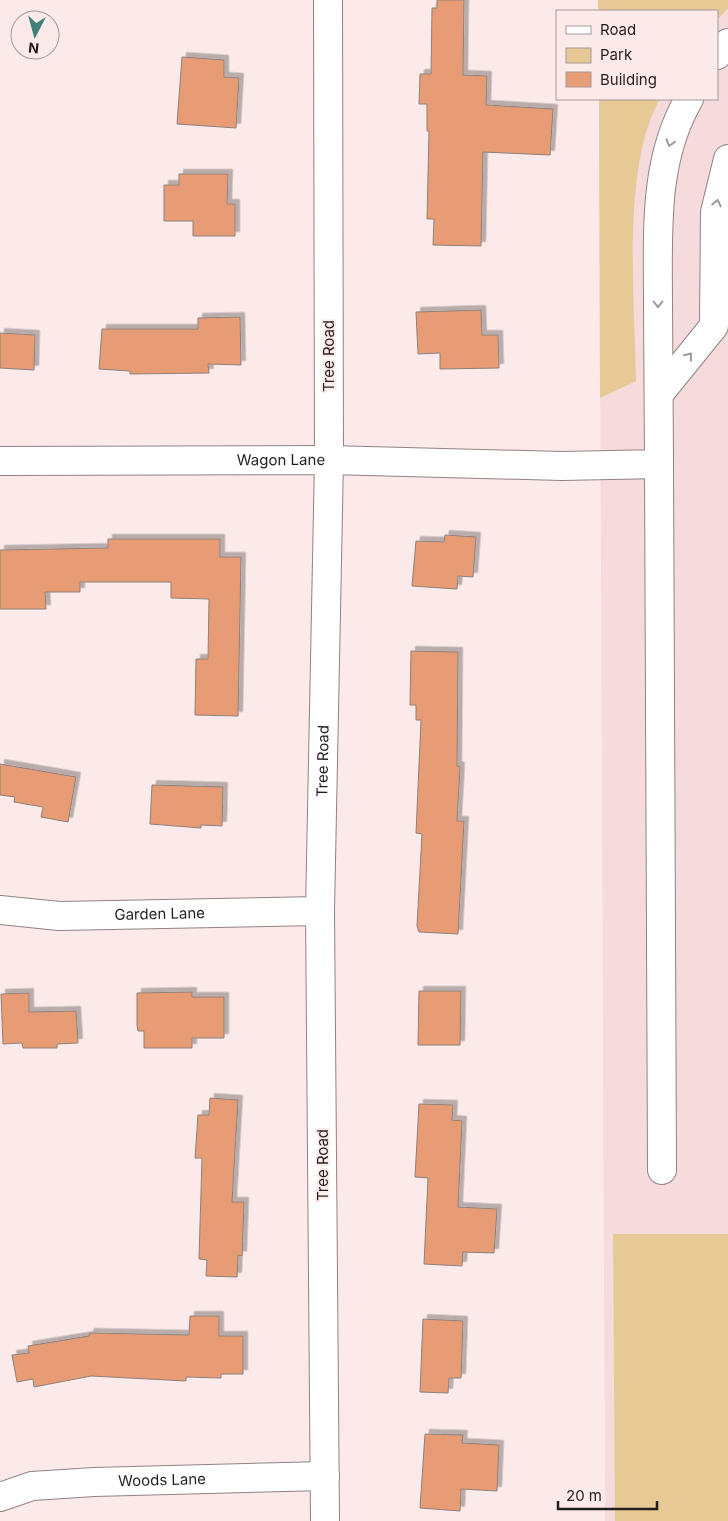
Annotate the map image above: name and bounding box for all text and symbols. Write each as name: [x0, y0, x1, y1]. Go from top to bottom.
north arrow: [10, 10, 60, 60]
legend: [556, 10, 718, 100]
text: Road: [600, 20, 636, 39]
text: N: [27, 39, 40, 57]
text: Park: [600, 45, 633, 64]
text: Building: [600, 70, 657, 89]
one-way arrow: [665, 139, 675, 147]
one-way arrow: [711, 198, 722, 207]
one-way arrow: [653, 301, 663, 309]
street label: Tree Road: [319, 320, 338, 392]
one-way arrow: [684, 353, 692, 362]
street label: Wagon Lane: [237, 450, 325, 469]
street label: Tree Road: [312, 725, 333, 797]
street label: Garden Lane: [114, 903, 205, 924]
street label: Tree Road: [313, 1129, 332, 1201]
street label: Woods Lane: [118, 1469, 206, 1490]
scale bar: [558, 1478, 657, 1510]
text: 20 m: [566, 1486, 602, 1505]

